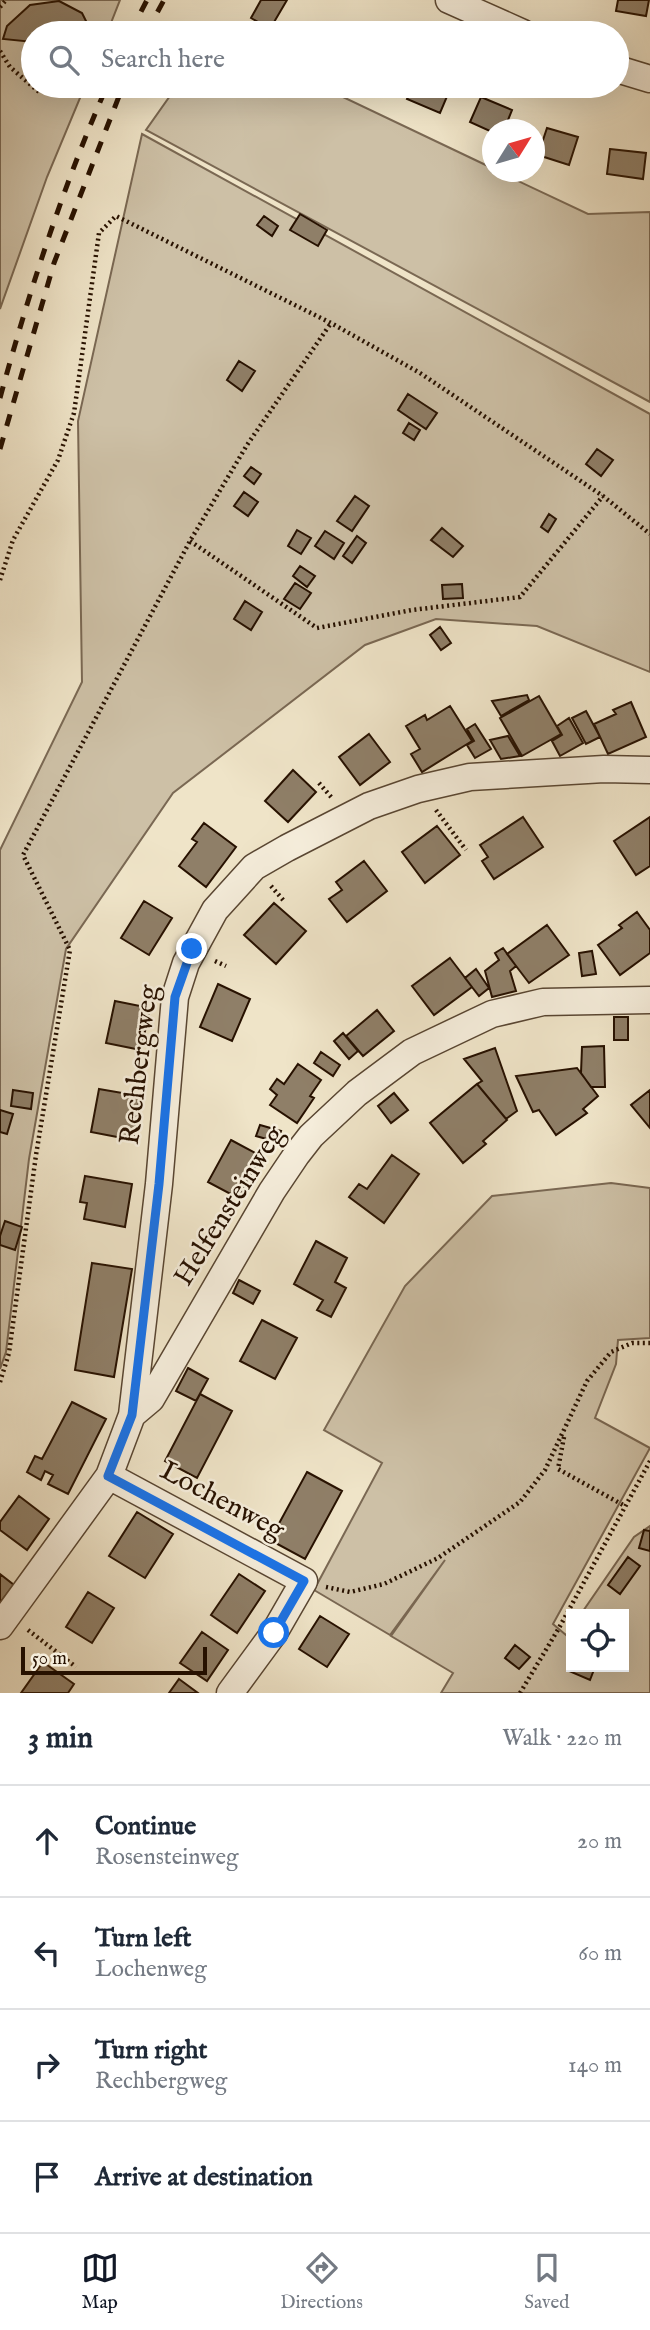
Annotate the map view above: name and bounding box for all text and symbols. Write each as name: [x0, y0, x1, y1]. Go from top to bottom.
search box: [21, 21, 629, 98]
icon: search: [45, 41, 83, 79]
text: Search here: [101, 43, 225, 76]
north arrow: [482, 119, 545, 182]
route end: [176, 933, 207, 964]
street label: Rechbergweg: [113, 982, 167, 1147]
street label: Helfensteinweg: [167, 1119, 294, 1293]
street label: Lochenweg: [154, 1454, 291, 1549]
map controls: [566, 1609, 629, 1672]
button: locate: [566, 1609, 629, 1672]
route start: [258, 1617, 289, 1648]
scale bar: [21, 1644, 206, 1676]
text: 50 m: [32, 1647, 67, 1671]
text: 3 min: [28, 1720, 93, 1758]
text: Walk · 220 m: [502, 1724, 622, 1753]
text: Continue: [95, 1810, 196, 1843]
icon: ahead: [28, 1822, 66, 1860]
text: 20 m: [577, 1827, 622, 1856]
text: Rosensteinweg: [95, 1843, 238, 1872]
text: Turn left: [95, 1922, 192, 1955]
icon: left: [28, 1934, 66, 1972]
text: 60 m: [578, 1939, 622, 1968]
text: Lochenweg: [95, 1955, 207, 1984]
text: Turn right: [95, 2034, 208, 2067]
icon: right: [28, 2046, 66, 2084]
text: 140 m: [568, 2051, 622, 2080]
text: Rechbergweg: [95, 2067, 227, 2096]
icon: arrive: [28, 2158, 66, 2196]
text: Arrive at destination: [95, 2161, 313, 2194]
tab: Map: [81, 2249, 119, 2315]
tab: Directions: [280, 2249, 363, 2315]
tab: Saved: [524, 2249, 569, 2315]

